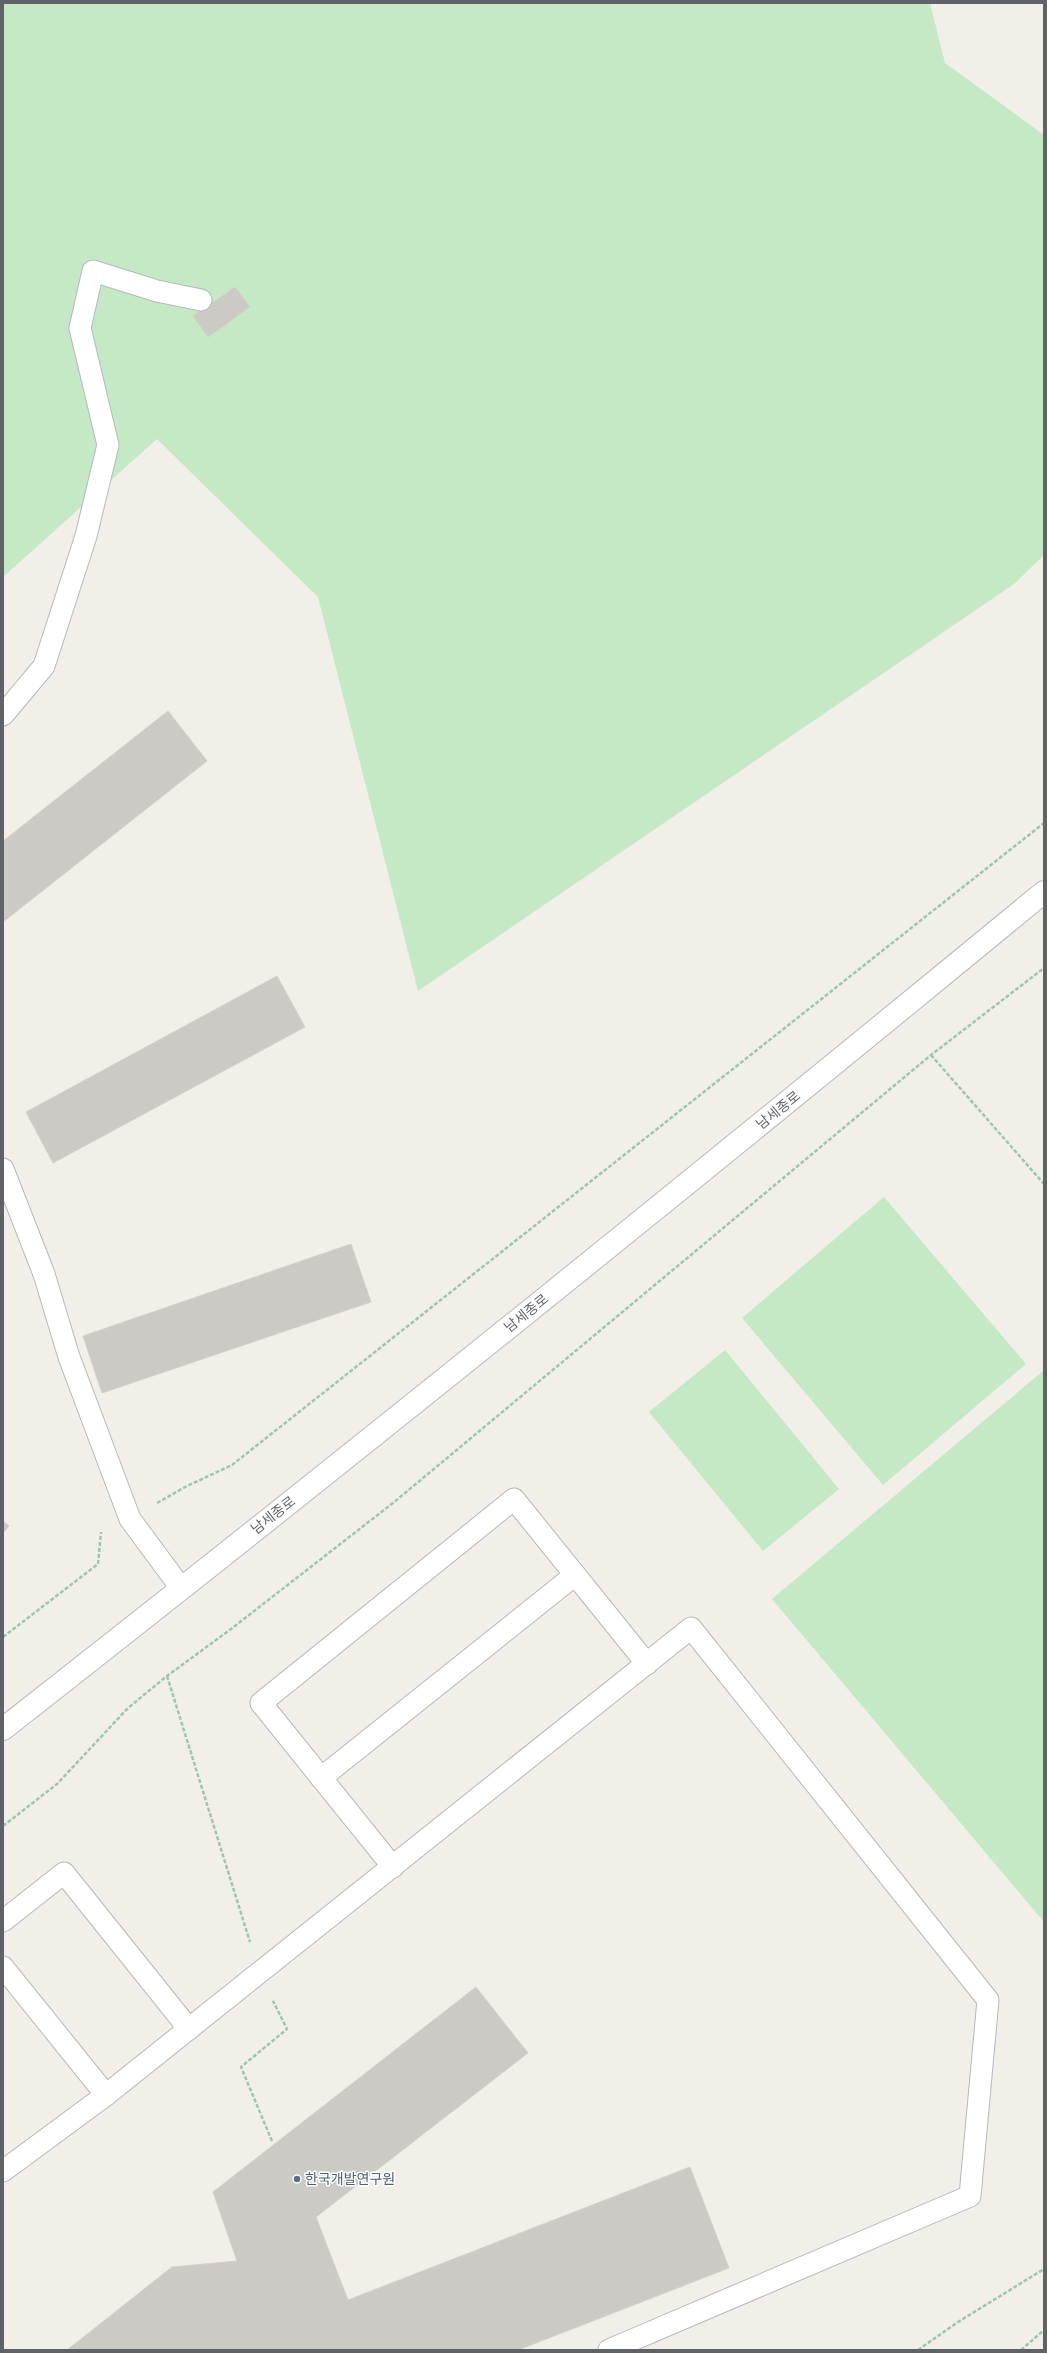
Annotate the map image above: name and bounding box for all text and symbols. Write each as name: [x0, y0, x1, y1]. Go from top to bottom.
street label: 남세종로: [753, 1087, 804, 1133]
street label: 남세종로: [501, 1290, 552, 1336]
street label: 남세종로: [248, 1493, 299, 1538]
place label: 한국개발연구원: [305, 2171, 395, 2188]
marker: 한국개발연구원: [292, 2174, 302, 2184]

